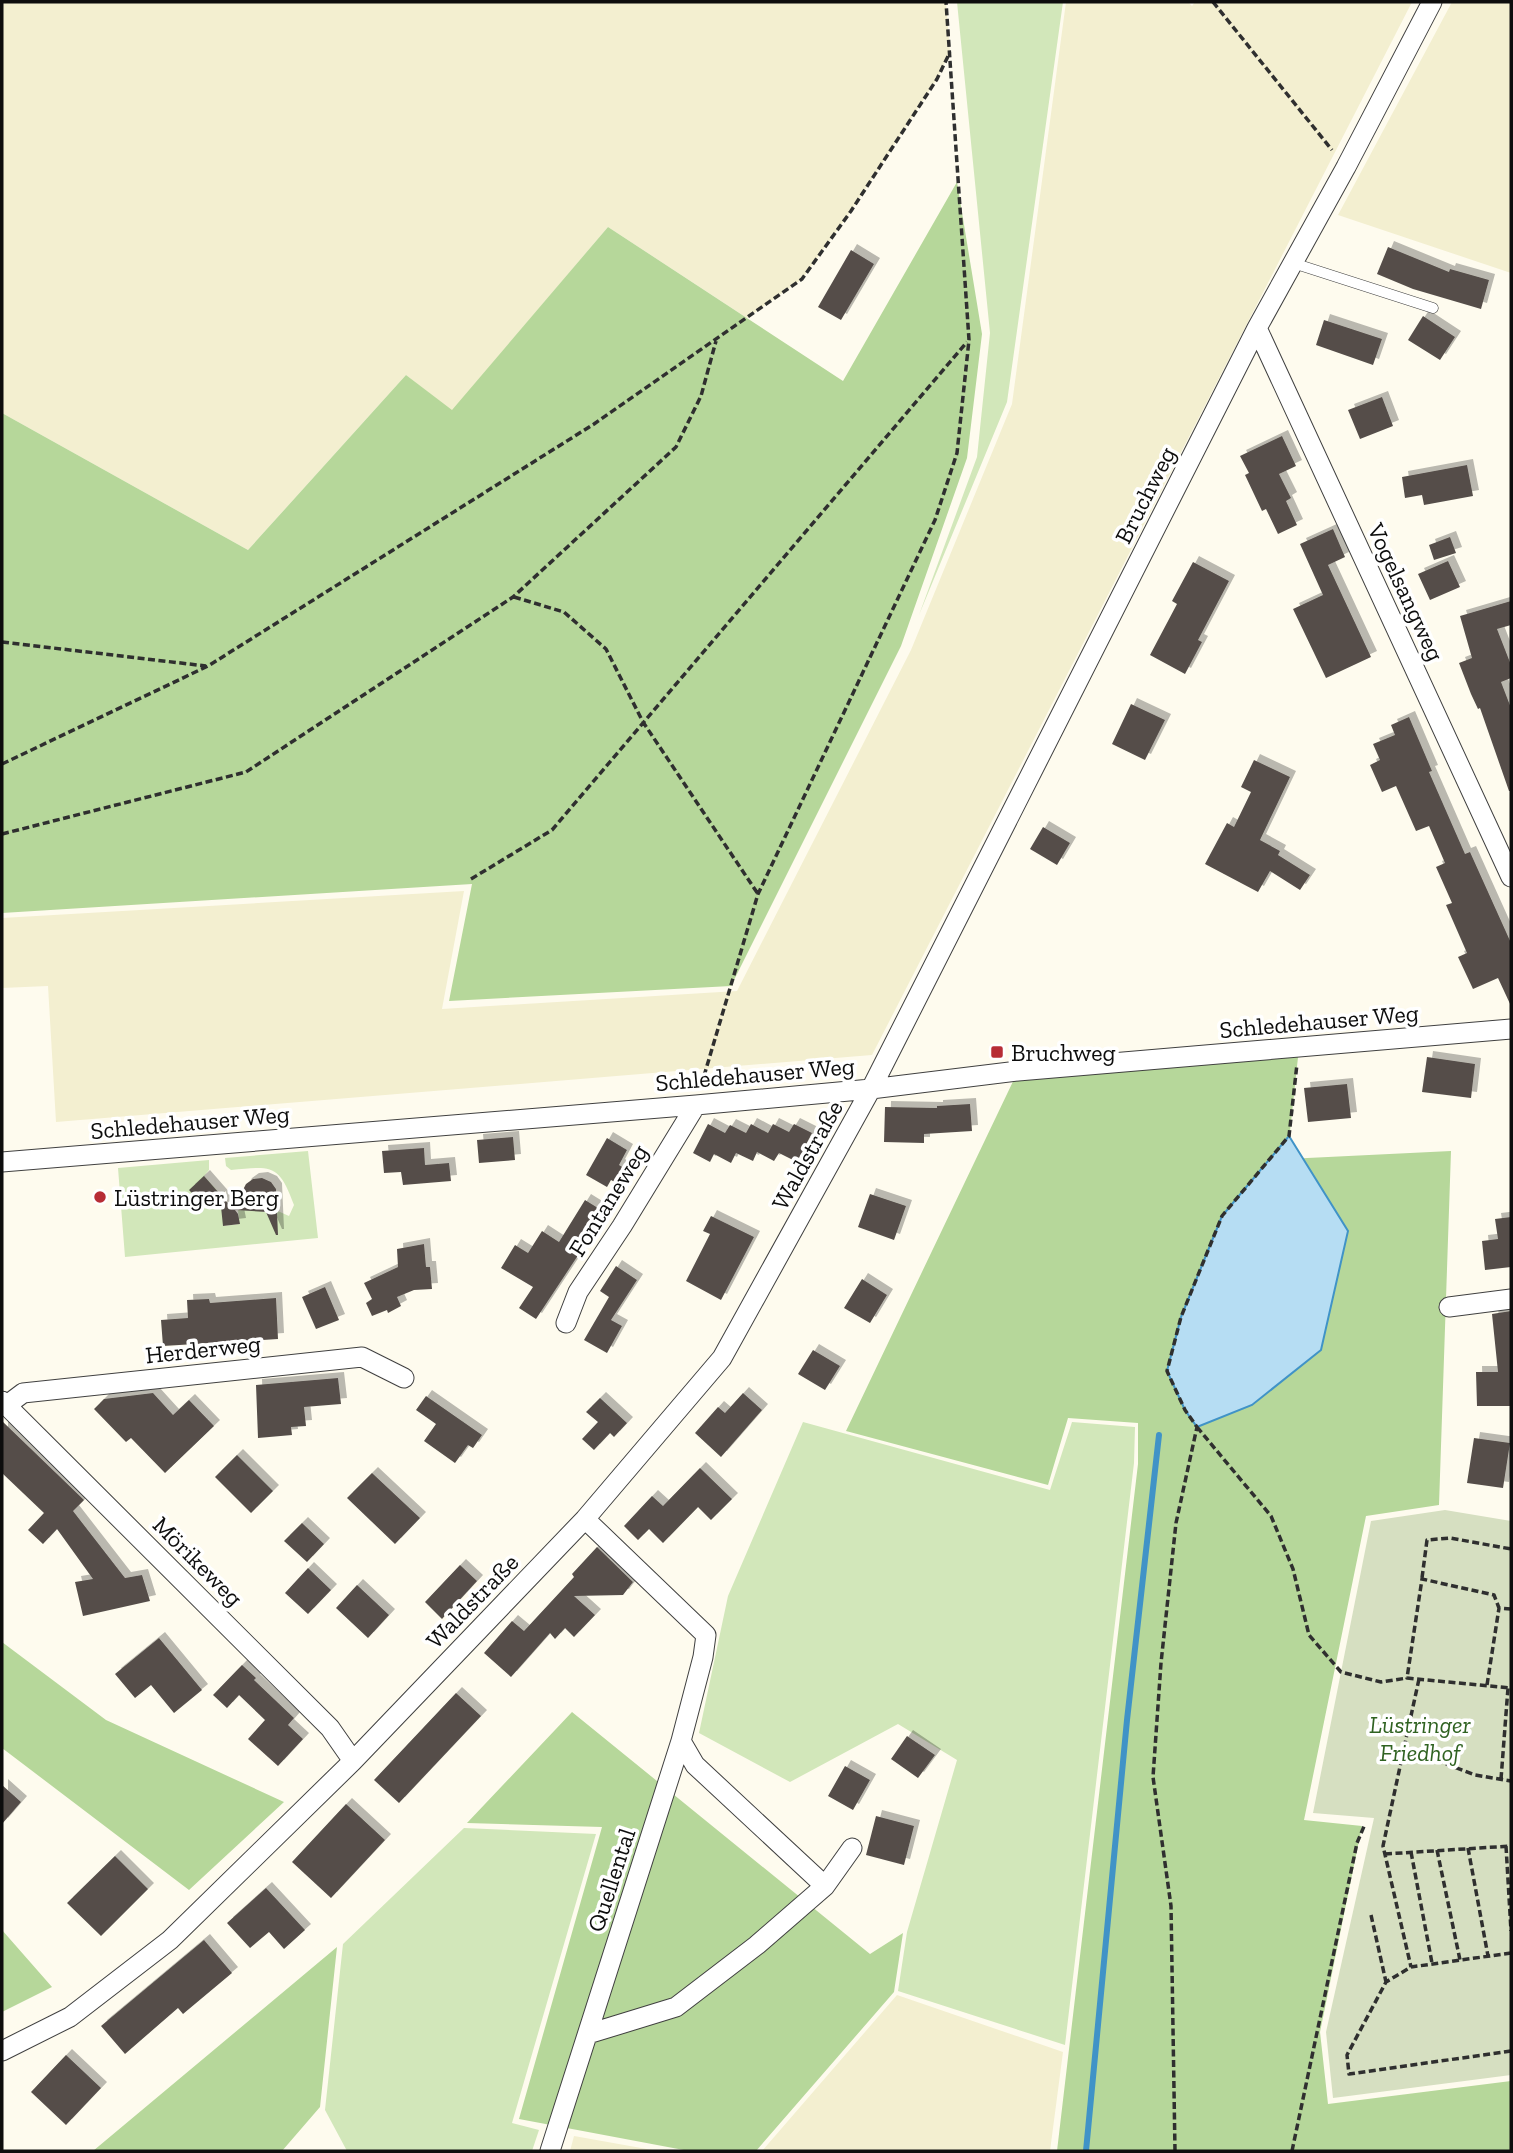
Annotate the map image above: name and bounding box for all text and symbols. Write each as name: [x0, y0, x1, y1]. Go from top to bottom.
street label: Bruchweg: [1108, 442, 1182, 548]
street label: Vogelsangweg: [1361, 518, 1451, 665]
street label: Schledehauser Weg: [1218, 998, 1420, 1044]
place label: Bruchweg: [1011, 1038, 1116, 1067]
marker: Bruchweg: [989, 1044, 1005, 1060]
street label: Schledehauser Weg: [654, 1051, 856, 1097]
street label: Waldstraße: [765, 1095, 849, 1215]
street label: Schledehauser Weg: [89, 1099, 291, 1145]
street label: Fontaneweg: [562, 1139, 654, 1261]
place label: Lüstringer Berg: [114, 1183, 279, 1212]
marker: Lüstringer Berg: [92, 1189, 108, 1205]
street label: Herderweg: [144, 1329, 262, 1369]
street label: Mörikeweg: [147, 1510, 249, 1612]
street label: Waldstraße: [420, 1548, 524, 1654]
park label: Lüstringer Friedhof: [1369, 1710, 1471, 1767]
street label: Quellental: [581, 1825, 641, 1935]

